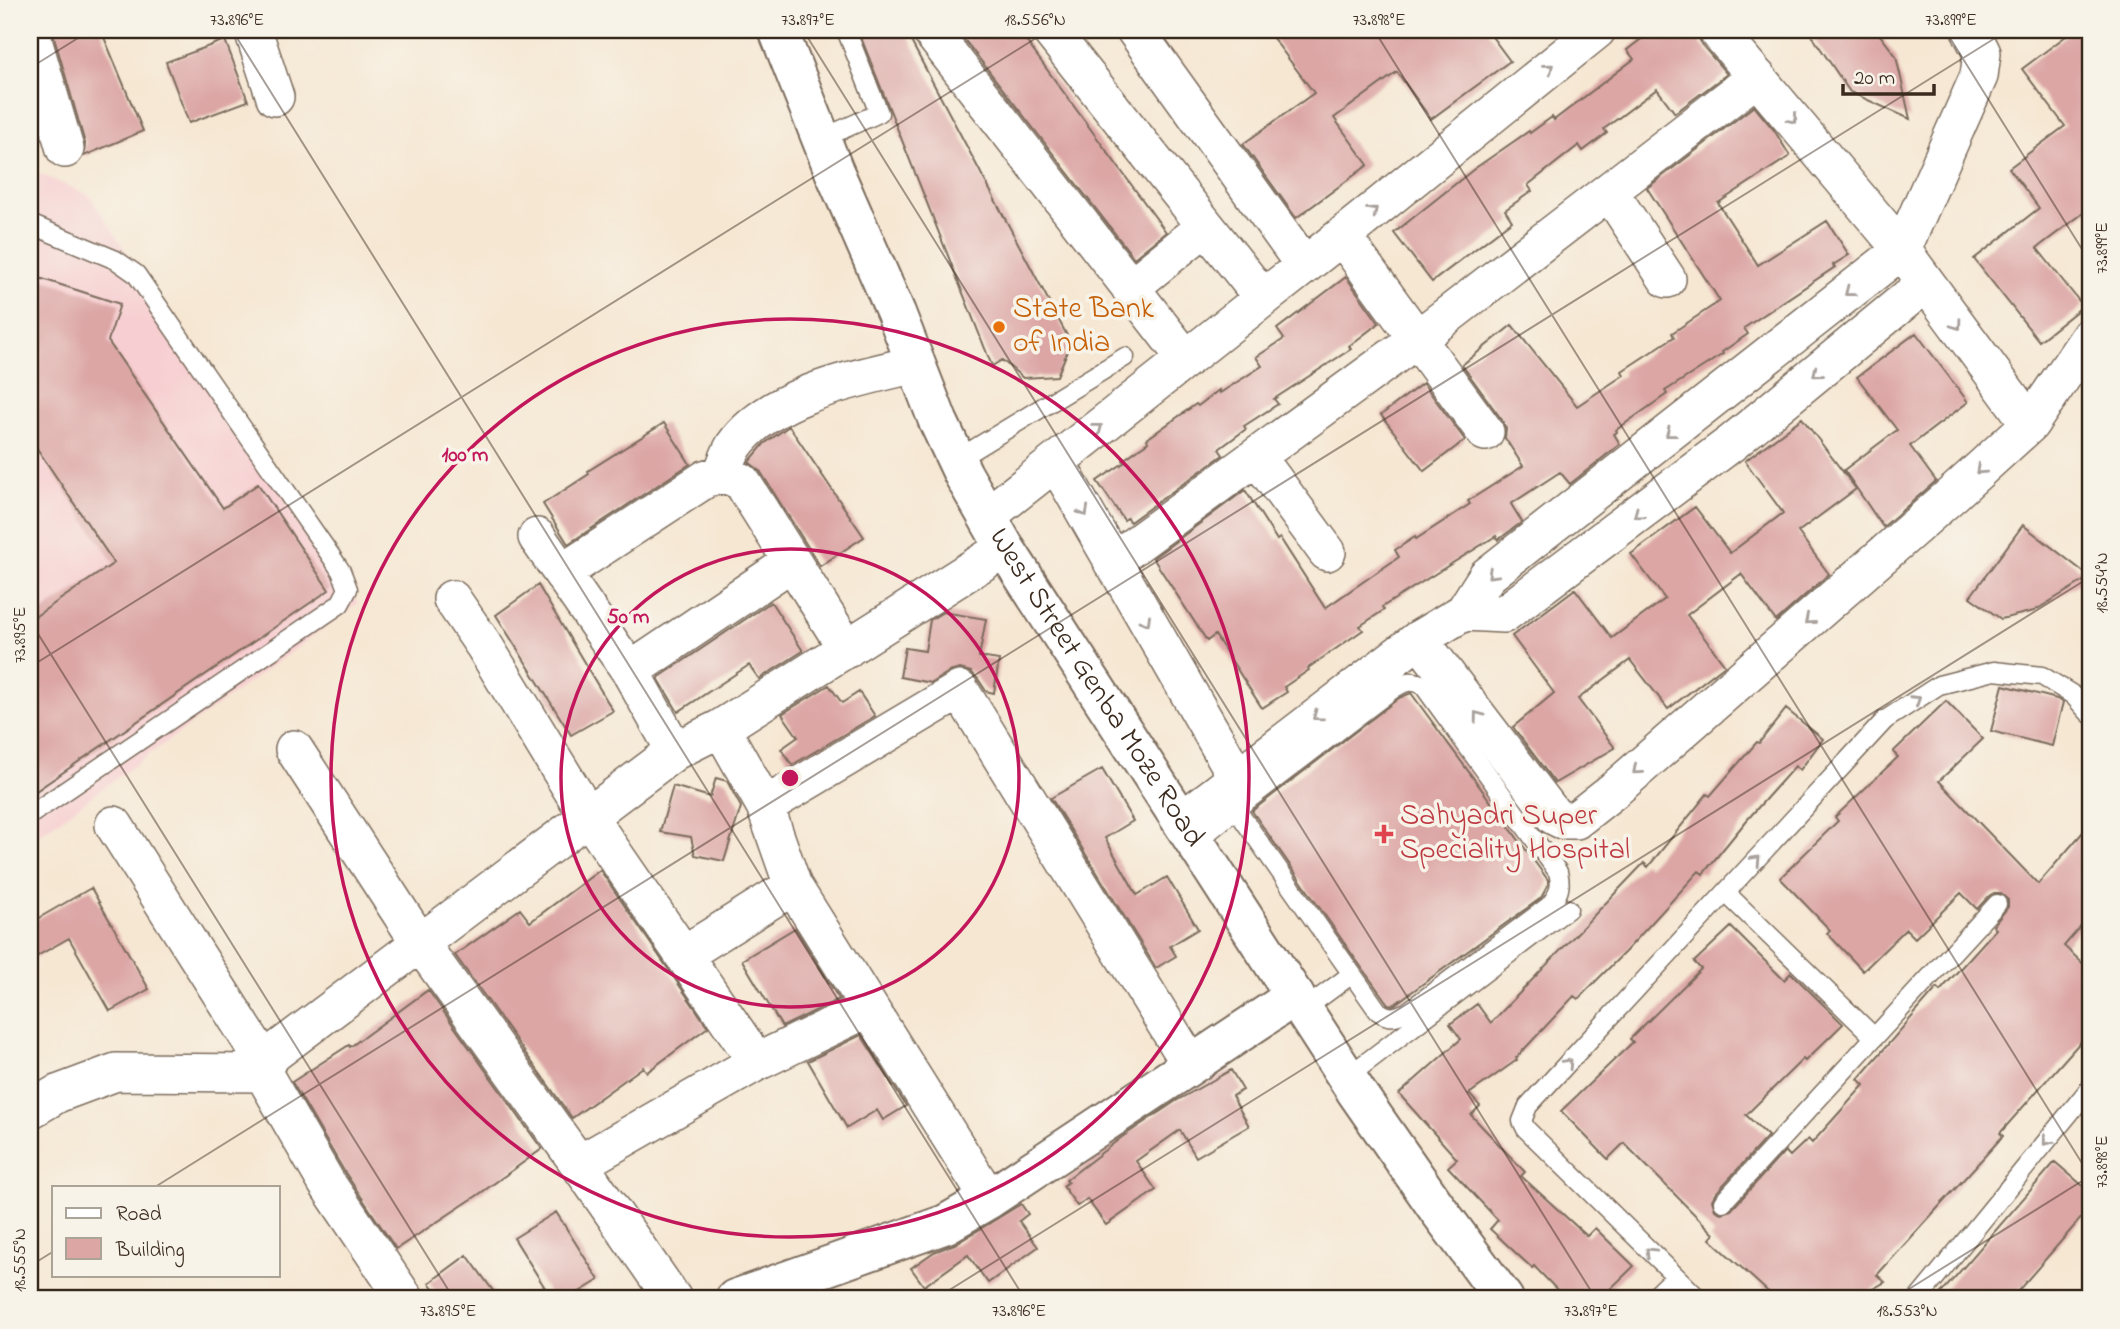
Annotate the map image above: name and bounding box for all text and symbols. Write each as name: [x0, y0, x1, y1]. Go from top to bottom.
text: 73.896°E: [210, 8, 264, 34]
text: 73.897°E: [781, 8, 835, 34]
text: 18.556°N: [1004, 8, 1066, 34]
text: 73.898°E: [1352, 8, 1406, 34]
text: 73.899°E: [1925, 8, 1977, 34]
scale bar: [1843, 52, 1934, 96]
one-way arrow: [1542, 64, 1554, 77]
text: 20 m: [1854, 64, 1895, 94]
one-way arrow: [1785, 111, 1797, 124]
one-way arrow: [1365, 207, 1377, 220]
text: 73.899°E: [2090, 222, 2116, 274]
one-way arrow: [1844, 284, 1856, 297]
place label: State Bank of India: [1013, 288, 1155, 366]
one-way arrow: [1949, 317, 1961, 330]
marker: State Bank of India: [991, 319, 1007, 335]
one-way arrow: [1812, 365, 1825, 377]
one-way arrow: [1090, 424, 1103, 437]
one-way arrow: [1665, 424, 1677, 437]
text: 100 m: [442, 441, 488, 471]
one-way arrow: [1975, 462, 1988, 475]
one-way arrow: [1076, 505, 1089, 517]
one-way arrow: [1633, 505, 1646, 518]
street label: West Street Genba Moze Road: [976, 520, 1215, 856]
text: 18.554°N: [2090, 552, 2116, 614]
one-way arrow: [1487, 566, 1500, 578]
text: 50 m: [607, 603, 649, 633]
text: 73.895°E: [8, 607, 34, 663]
one-way arrow: [1804, 612, 1817, 624]
one-way arrow: [1138, 614, 1151, 626]
one-way arrow: [1908, 695, 1921, 708]
one-way arrow: [1313, 708, 1325, 721]
one-way arrow: [1474, 711, 1487, 723]
one-way arrow: [1632, 762, 1645, 774]
centre of rings: [778, 766, 802, 790]
place label: Sahyadri Super Speciality Hospital: [1400, 795, 1630, 873]
marker: Sahyadri Super Speciality Hospital: [1374, 824, 1394, 844]
one-way arrow: [1748, 855, 1761, 868]
one-way arrow: [1560, 1058, 1572, 1071]
one-way arrow: [2043, 1132, 2055, 1145]
text: 73.898°E: [2090, 1135, 2116, 1189]
legend: [52, 1186, 280, 1276]
text: Road: [116, 1200, 162, 1230]
text: 18.555°N: [8, 1228, 34, 1292]
text: Building: [115, 1236, 185, 1268]
one-way arrow: [1645, 1247, 1658, 1260]
text: 73.895°E: [420, 1299, 476, 1325]
text: 73.896°E: [992, 1299, 1046, 1325]
text: 73.897°E: [1564, 1299, 1618, 1325]
text: 18.553°N: [1876, 1299, 1938, 1325]

